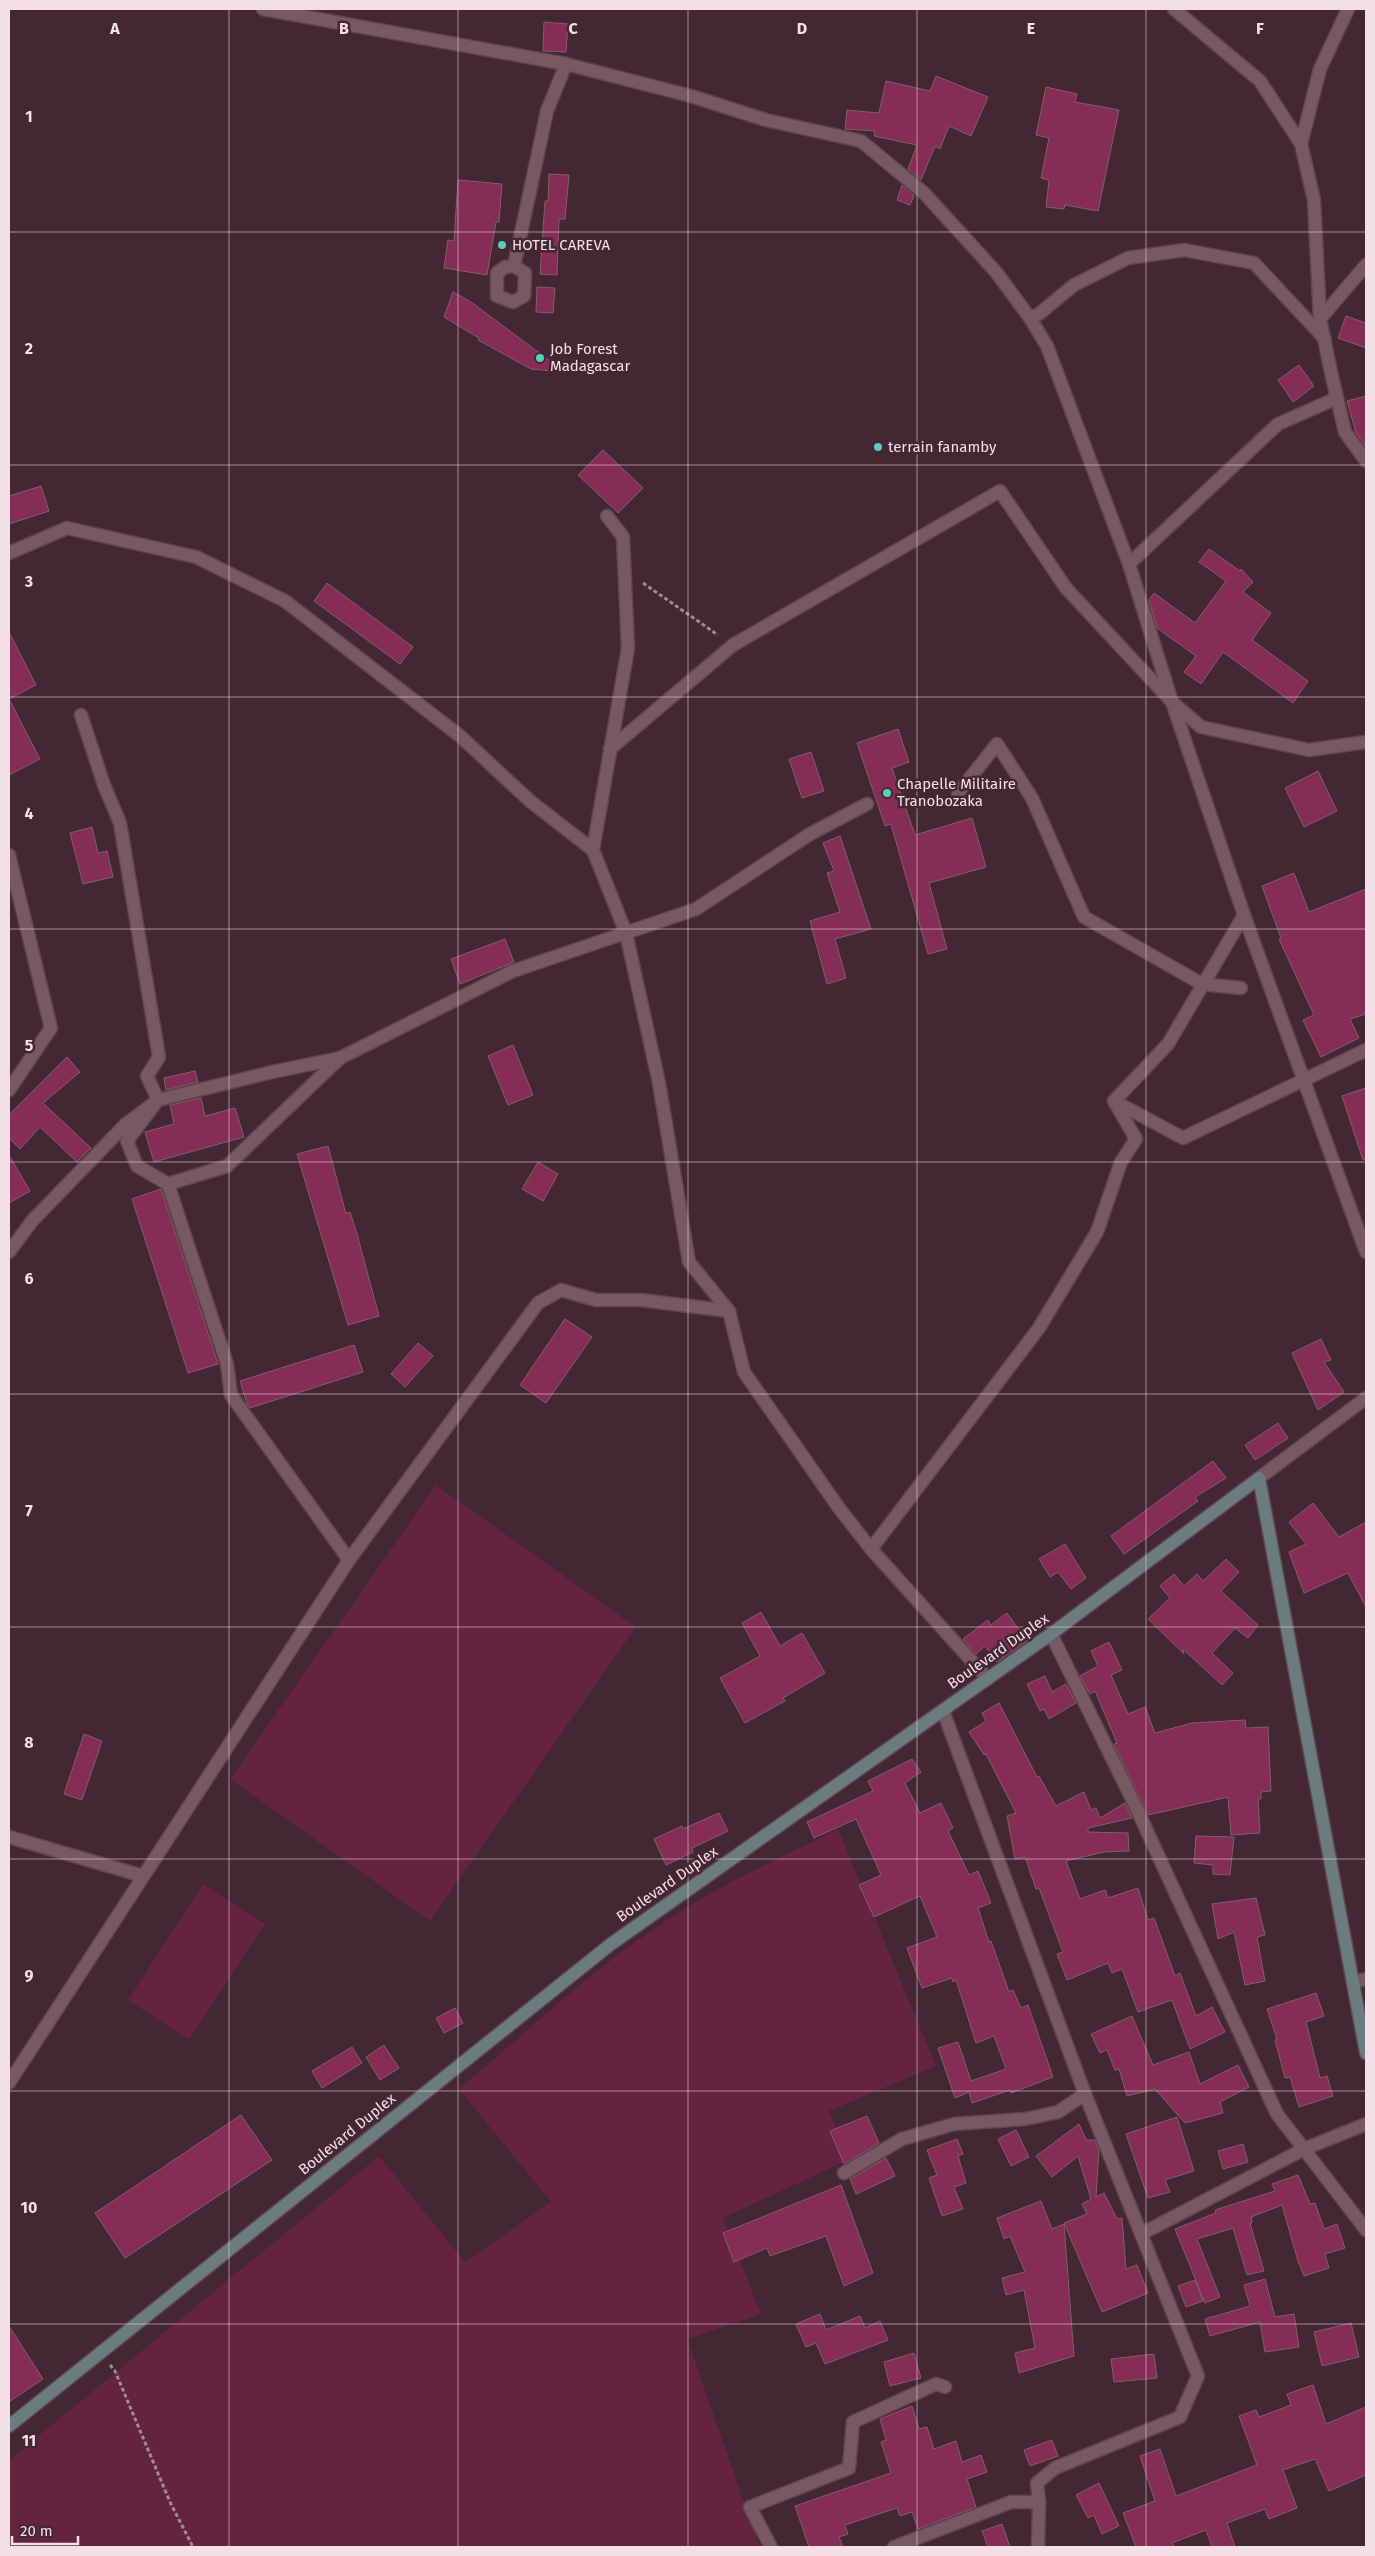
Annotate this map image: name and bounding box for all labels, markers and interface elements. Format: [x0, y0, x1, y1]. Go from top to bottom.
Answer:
text: A [109, 19, 120, 38]
text: B [339, 19, 349, 38]
text: C [568, 19, 578, 38]
text: D [797, 19, 807, 38]
text: E [1027, 19, 1035, 38]
text: F [1256, 19, 1264, 38]
text: 1 [25, 107, 33, 126]
place label: HOTEL CAREVA [512, 236, 611, 254]
marker: HOTEL CAREVA [496, 239, 508, 251]
text: 2 [25, 339, 33, 358]
place label: Job Forest Madagascar [550, 340, 631, 375]
marker: Job Forest Madagascar [534, 352, 546, 364]
place label: terrain fanamby [888, 438, 997, 456]
marker: terrain fanamby [872, 441, 884, 453]
text: 3 [24, 572, 33, 591]
place label: Chapelle Militaire Tranobozaka [897, 775, 1016, 810]
marker: Chapelle Militaire Tranobozaka [881, 787, 893, 799]
text: 4 [24, 804, 34, 823]
text: 5 [25, 1036, 34, 1055]
text: 6 [24, 1269, 34, 1288]
text: 7 [25, 1501, 33, 1520]
street label: Boulevard Duplex [944, 1609, 1053, 1693]
text: 8 [24, 1733, 34, 1752]
street label: Boulevard Duplex [613, 1842, 722, 1926]
text: 9 [25, 1966, 34, 1985]
street label: Boulevard Duplex [295, 2089, 400, 2179]
text: 10 [21, 2198, 37, 2217]
text: 11 [22, 2431, 36, 2450]
scale bar [12, 2514, 79, 2546]
text: 20 m [20, 2522, 53, 2540]

